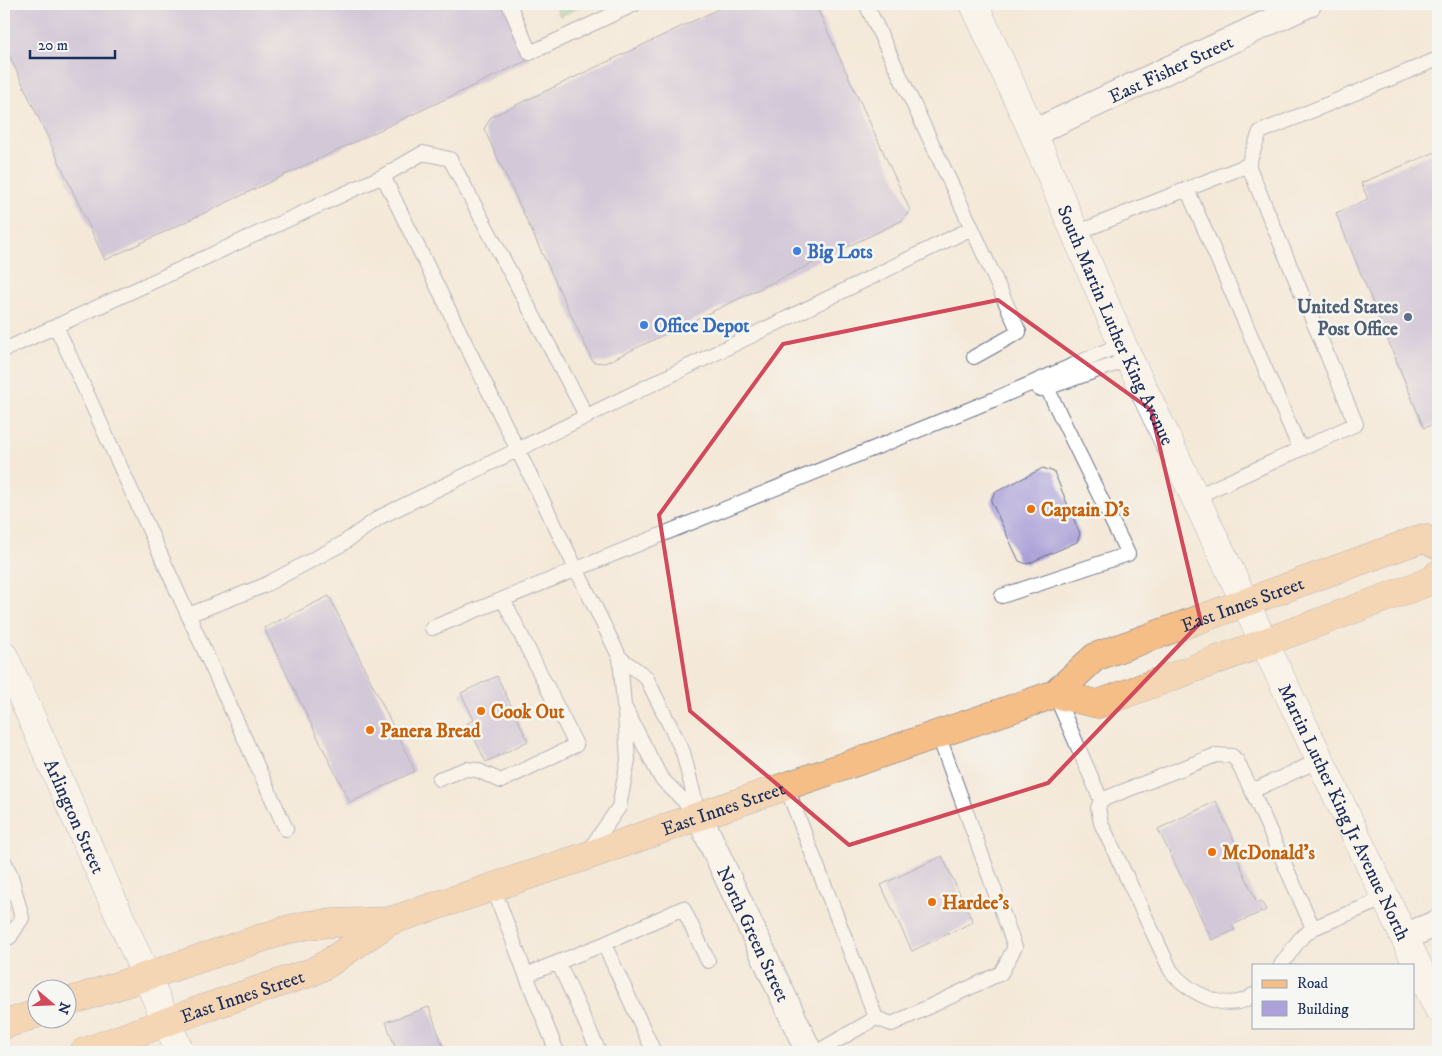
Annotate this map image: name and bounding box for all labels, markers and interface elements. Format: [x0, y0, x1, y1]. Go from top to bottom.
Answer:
scale bar [30, 28, 115, 60]
street label: East Fisher Street [1105, 31, 1237, 109]
text: 20 m [38, 36, 68, 55]
street label: South Martin Luther King Avenue [1052, 202, 1178, 449]
place label: Big Lots [807, 241, 873, 264]
marker: Big Lots [791, 245, 803, 257]
place label: United States Post Office [1297, 296, 1399, 341]
marker: United States Post Office [1402, 311, 1414, 323]
place label: Office Depot [654, 315, 750, 338]
marker: Office Depot [638, 319, 650, 331]
place label: Captain D's [1041, 499, 1130, 522]
marker: Captain D's [1025, 503, 1037, 515]
street label: East Innes Street [1178, 572, 1307, 638]
street label: Martin Luther King Jr Avenue North [1272, 680, 1414, 945]
place label: Cook Out [491, 701, 565, 724]
marker: Cook Out [475, 705, 487, 717]
place label: Panera Bread [380, 720, 481, 743]
marker: Panera Bread [364, 724, 376, 736]
street label: Arlington Street [38, 756, 109, 878]
street label: East Innes Street [659, 777, 788, 841]
place label: McDonald's [1222, 842, 1315, 865]
marker: McDonald's [1206, 846, 1218, 858]
street label: North Green Street [711, 863, 794, 1006]
place label: Hardee's [942, 892, 1010, 915]
marker: Hardee's [926, 896, 938, 908]
legend [1252, 964, 1414, 1028]
street label: East Innes Street [178, 965, 307, 1029]
text: Road [1297, 974, 1329, 993]
north arrow [28, 978, 78, 1028]
text: N [53, 1000, 74, 1017]
text: Building [1297, 1000, 1349, 1019]

